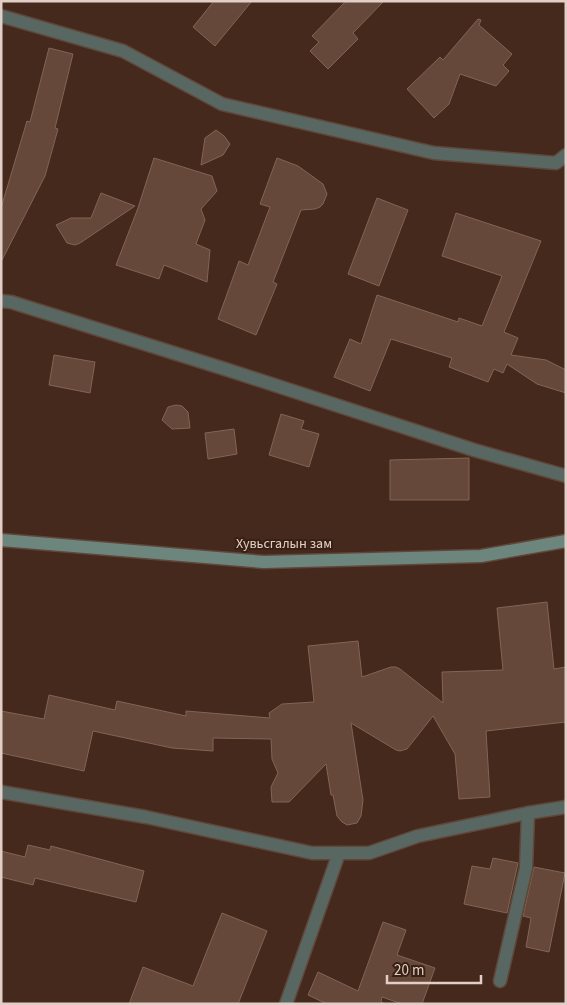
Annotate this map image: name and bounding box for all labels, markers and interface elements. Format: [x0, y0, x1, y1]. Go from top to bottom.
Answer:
street label: Хувьсгалын зам [236, 534, 332, 554]
scale bar [387, 952, 481, 984]
text: 20 m [394, 960, 424, 981]

